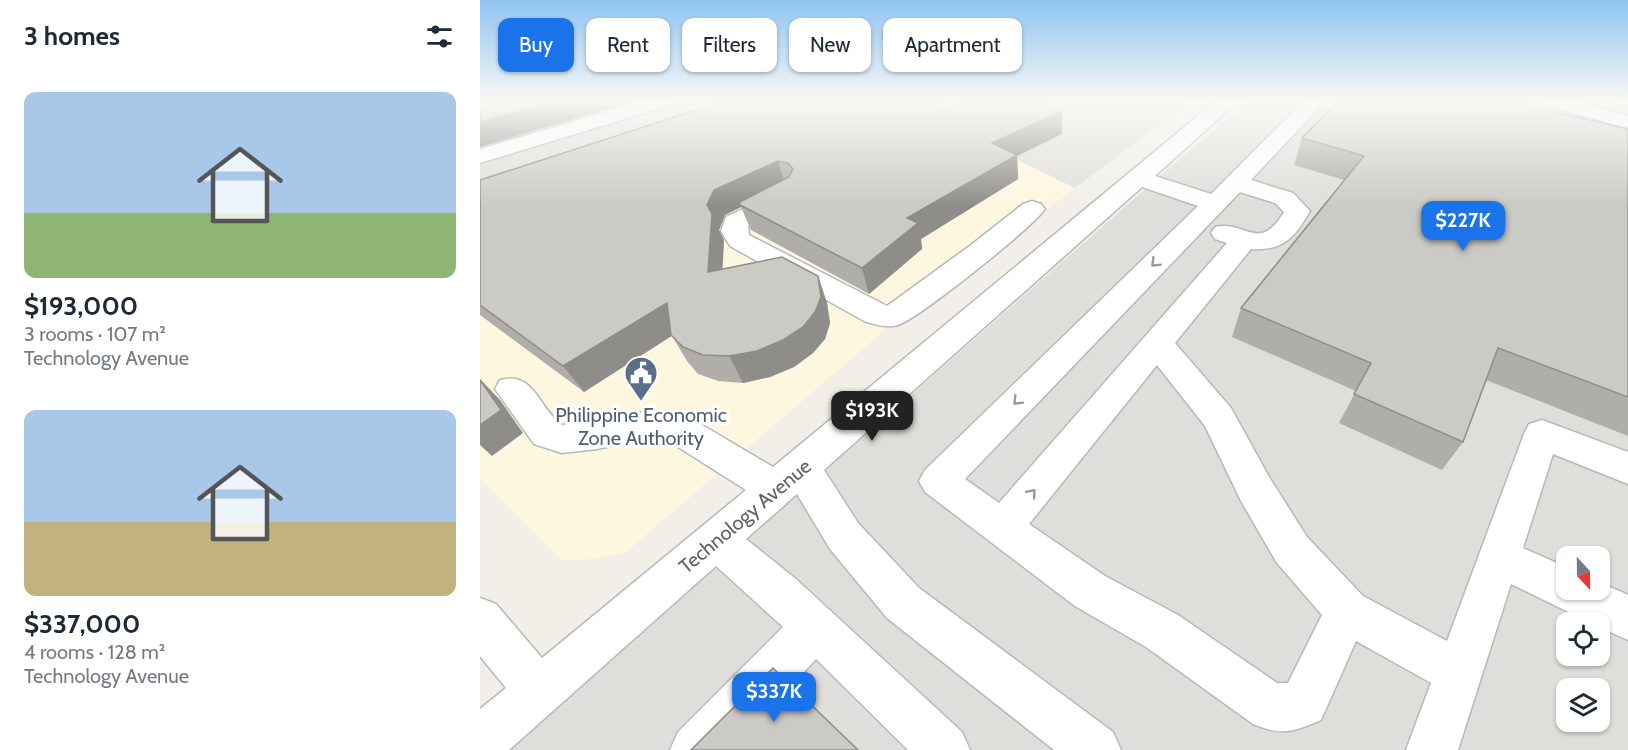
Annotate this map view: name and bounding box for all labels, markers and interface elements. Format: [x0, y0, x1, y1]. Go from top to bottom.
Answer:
chip: Buy [498, 18, 574, 72]
chip: Rent [586, 18, 670, 72]
chip: Filters [682, 18, 777, 72]
chip: New [789, 18, 871, 72]
chip: Apartment [883, 18, 1022, 72]
text: 3 homes [24, 20, 120, 52]
icon: filters [423, 20, 456, 53]
icon: home [186, 131, 294, 239]
pin: $227K [1421, 201, 1505, 252]
text: $227K [1435, 208, 1491, 232]
one-way arrow [1151, 256, 1162, 267]
text: $193,000 [24, 290, 138, 322]
text: 3 rooms · 107 m² [24, 322, 166, 346]
text: Technology Avenue [24, 346, 189, 370]
public building icon: Philippine Economic Zone Authority [623, 355, 659, 402]
pin: $193K [830, 391, 914, 442]
one-way arrow [1014, 394, 1025, 405]
text: $193K [845, 398, 899, 422]
place label: Philippine Economic Zone Authority [555, 403, 727, 450]
icon: home [186, 449, 294, 557]
street label: Technology Avenue [674, 454, 816, 578]
one-way arrow [1024, 489, 1035, 500]
north arrow [1556, 546, 1610, 600]
map controls [1556, 546, 1610, 732]
text: $337,000 [24, 608, 140, 640]
button: locate [1556, 612, 1610, 666]
text: 4 rooms · 128 m² [24, 640, 166, 664]
text: Technology Avenue [24, 664, 189, 688]
pin: $337K [732, 672, 816, 723]
button: layers [1556, 678, 1610, 732]
text: $337K [746, 679, 802, 703]

